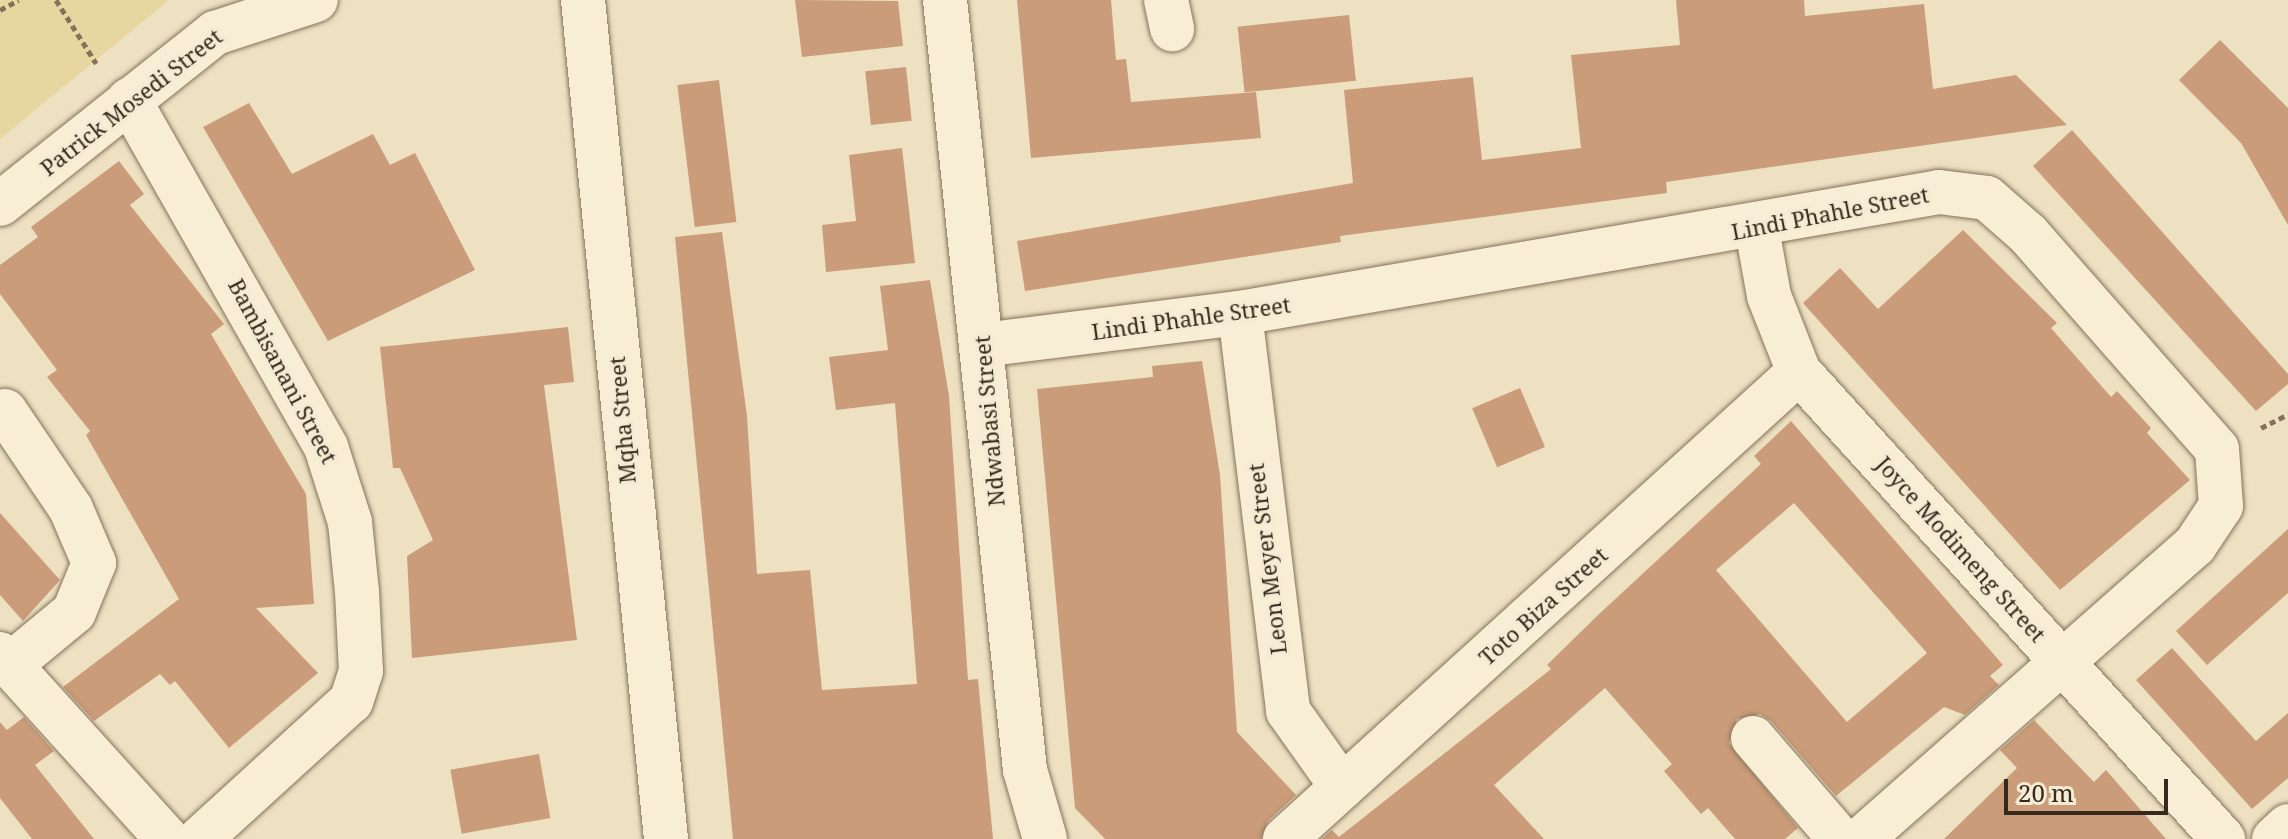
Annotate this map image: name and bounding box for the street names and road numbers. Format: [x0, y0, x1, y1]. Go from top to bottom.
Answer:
street label: Patrick Mosedi Street [35, 23, 227, 181]
street label: Lindi Phahle Street [1729, 181, 1931, 245]
street label: Bambisanani Street [223, 274, 343, 468]
street label: Lindi Phahle Street [1090, 291, 1292, 345]
street label: Ndwabasi Street [968, 334, 1010, 508]
street label: Mqha Street [603, 355, 641, 485]
street label: Joyce Modimeng Street [1871, 451, 2051, 647]
street label: Leon Meyer Street [1242, 462, 1292, 656]
street label: Toto Biza Street [1473, 542, 1613, 670]

